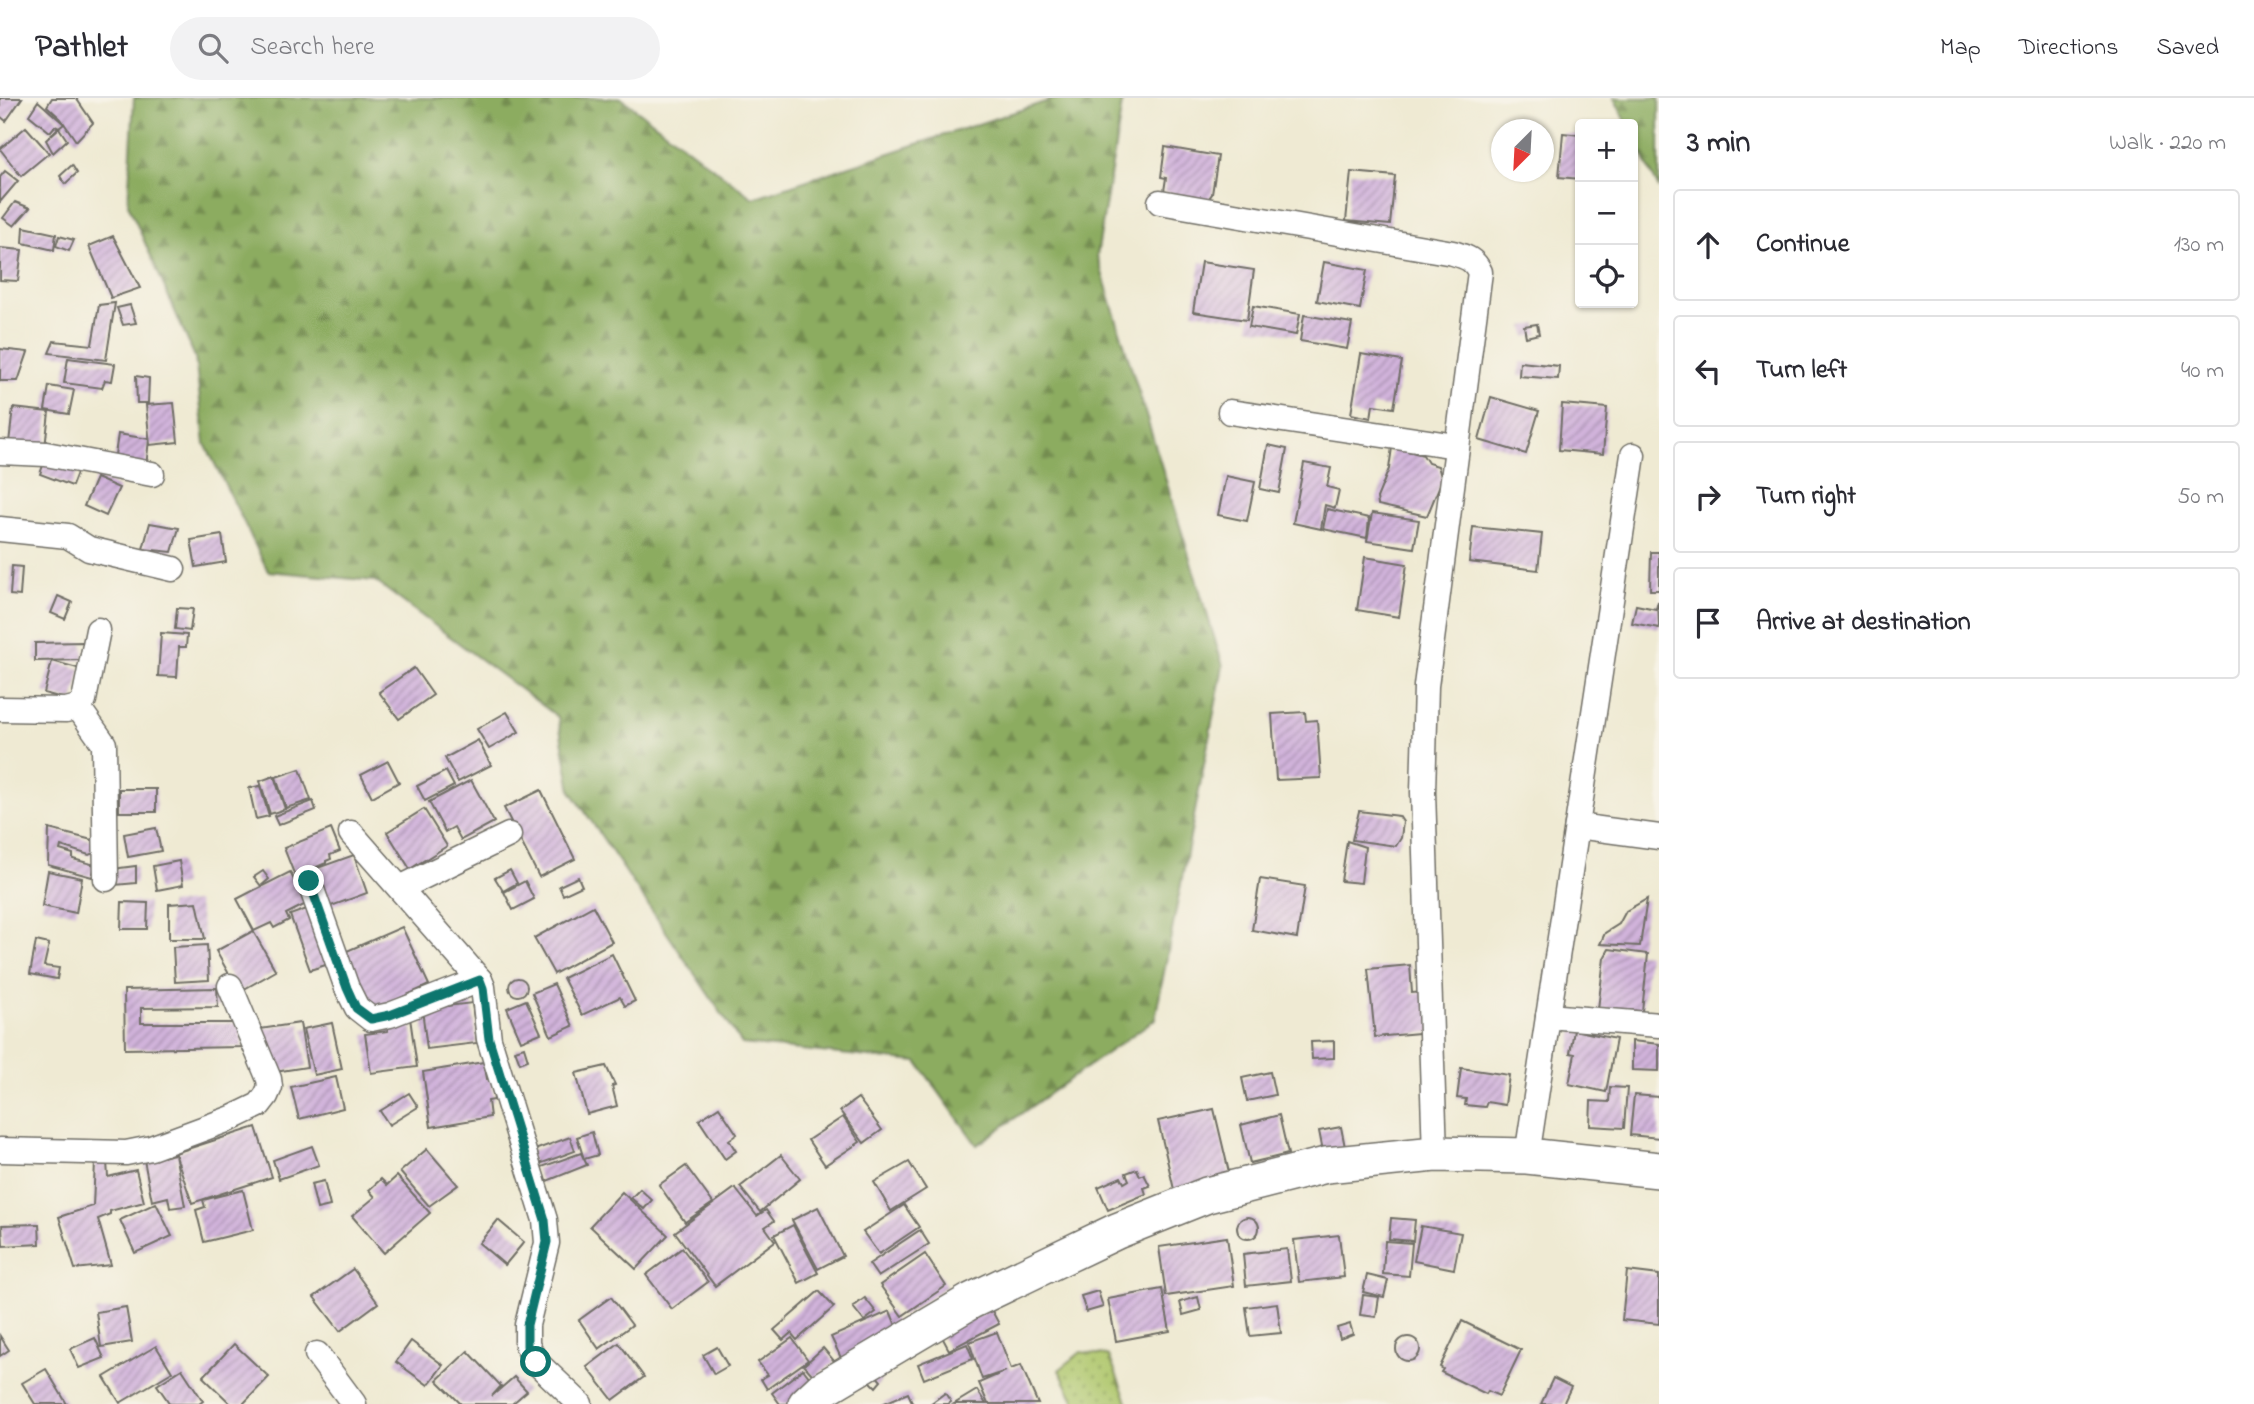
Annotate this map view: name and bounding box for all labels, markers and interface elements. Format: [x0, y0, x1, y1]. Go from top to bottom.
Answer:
search box [170, 17, 660, 80]
text: Pathlet [35, 24, 128, 72]
icon: search [194, 29, 232, 67]
text: Search here [250, 29, 375, 67]
text: Map [1940, 31, 1981, 66]
text: Directions [2019, 31, 2118, 66]
text: Saved [2156, 31, 2219, 66]
north arrow [1491, 119, 1554, 182]
map controls [1575, 119, 1638, 308]
button: + [1575, 119, 1638, 182]
text: 3 min [1687, 122, 1750, 166]
text: Walk · 220 m [2109, 127, 2226, 160]
button: − [1575, 182, 1638, 245]
icon: ahead [1689, 226, 1727, 264]
text: Continue [1756, 226, 1849, 264]
text: 130 m [2174, 229, 2224, 262]
button: locate [1575, 245, 1638, 308]
icon: left [1689, 352, 1727, 390]
text: Turn left [1756, 352, 1847, 390]
text: 40 m [2181, 355, 2224, 388]
icon: right [1689, 478, 1727, 516]
text: Turn right [1756, 478, 1856, 516]
text: 50 m [2177, 481, 2224, 514]
icon: arrive [1689, 604, 1727, 642]
text: Arrive at destination [1756, 604, 1971, 642]
route end [293, 865, 324, 896]
route start [520, 1346, 551, 1377]

